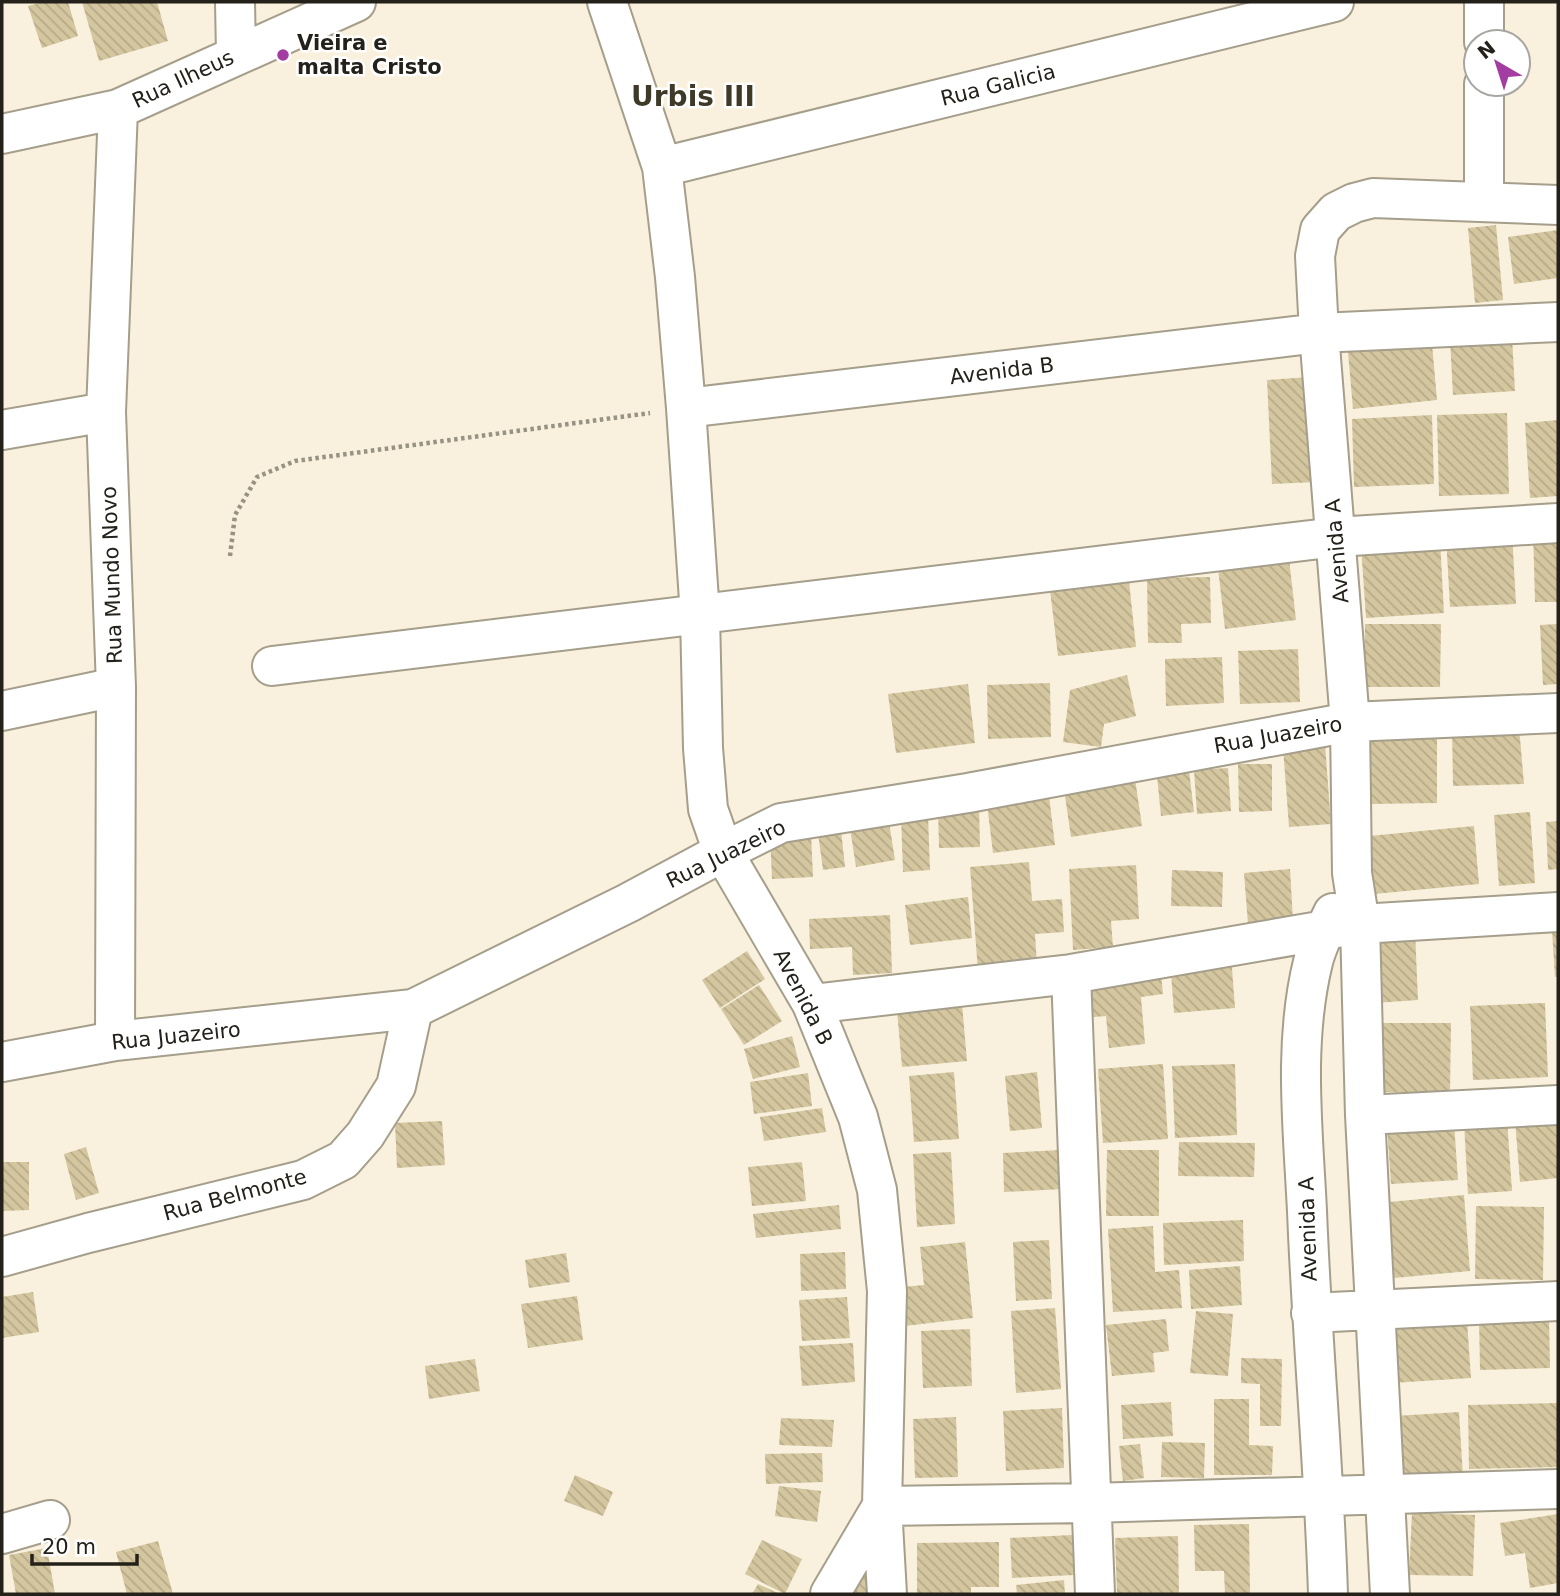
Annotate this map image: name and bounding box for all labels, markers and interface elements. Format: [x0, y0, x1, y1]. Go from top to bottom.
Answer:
north arrow [1462, 28, 1532, 98]
place label: Vieira e malta Cristo [297, 31, 442, 79]
text: N [1473, 36, 1499, 63]
street label: Rua Ilheus [129, 45, 237, 113]
marker: Vieira e malta Cristo [275, 47, 291, 63]
street label: Rua Galicia [938, 59, 1058, 111]
district label: Urbis III [631, 80, 755, 113]
street label: Avenida B [948, 353, 1056, 389]
street label: Rua Mundo Novo [97, 486, 127, 664]
street label: Avenida A [1320, 497, 1354, 604]
street label: Rua Juazeiro [1212, 712, 1344, 758]
street label: Rua Juazeiro [662, 815, 790, 893]
street label: Avenida B [768, 945, 838, 1049]
street label: Rua Juazeiro [110, 1017, 242, 1055]
street label: Rua Belmonte [161, 1164, 309, 1226]
street label: Avenida A [1294, 1176, 1322, 1282]
scale bar [32, 1522, 136, 1566]
text: 20 m [42, 1535, 96, 1559]

